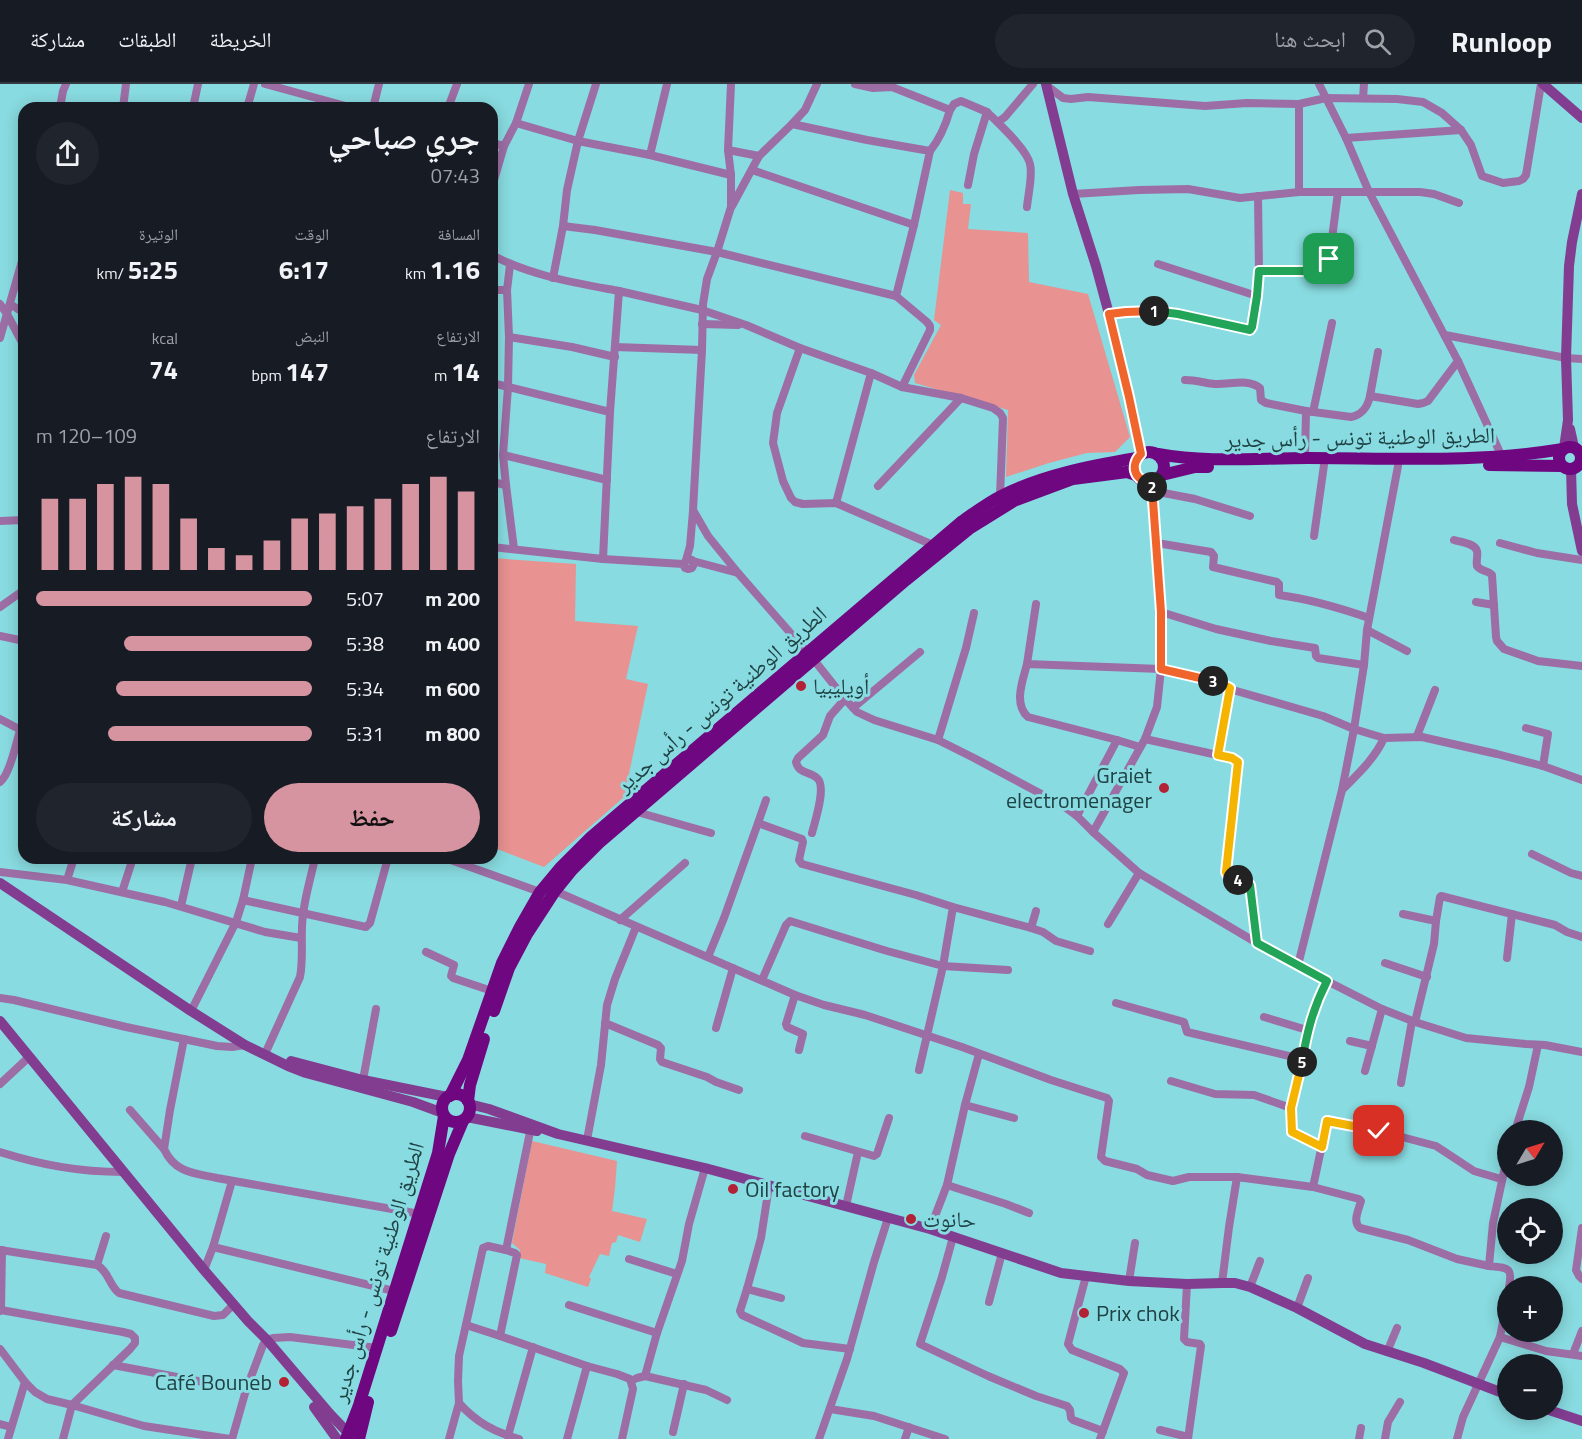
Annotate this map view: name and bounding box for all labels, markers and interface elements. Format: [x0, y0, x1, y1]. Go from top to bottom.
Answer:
search box [995, 14, 1415, 68]
text: Runloop [1451, 20, 1552, 63]
text: ابحث هنا [1274, 22, 1346, 56]
text: مشاركة [30, 23, 85, 55]
text: الطبقات [118, 23, 177, 55]
text: الخريطة [210, 23, 271, 55]
icon: search [1361, 25, 1394, 58]
text: جري صباحي [328, 112, 480, 162]
button: share [36, 122, 99, 185]
text: 07:43 [431, 160, 480, 191]
text: الوتيرة [139, 222, 178, 246]
text: الوقت [295, 222, 329, 246]
text: المسافة [438, 222, 480, 246]
pin [1303, 233, 1354, 284]
icon: arrive [1312, 242, 1345, 275]
text: 5:25 [128, 250, 178, 289]
text: 6:17 [279, 250, 329, 289]
text: 1.16 [430, 250, 480, 289]
text: /km [96, 261, 128, 285]
text: km [405, 261, 430, 285]
pin: 1 [1139, 296, 1169, 326]
text: 1 [1150, 299, 1158, 323]
text: النبض [295, 324, 329, 348]
text: الارتفاع [436, 324, 480, 348]
text: kcal [152, 326, 178, 350]
text: 74 [149, 350, 178, 389]
text: 147 [285, 352, 329, 391]
text: 14 [451, 352, 480, 391]
text: bpm [252, 363, 285, 387]
text: m [434, 363, 451, 387]
street label: الطريق الوطنية تونس - رأس جدير [1224, 418, 1495, 456]
text: 109–120 m [36, 420, 137, 451]
text: الارتفاع [425, 420, 480, 451]
pin: 2 [1137, 472, 1167, 502]
text: 2 [1148, 475, 1156, 499]
text: 5:07 [346, 583, 384, 614]
text: 200 m [425, 583, 480, 614]
street label: الطريق الوطنية تونس - رأس جدير [607, 598, 834, 801]
text: 5:38 [346, 628, 384, 659]
text: 400 m [425, 628, 480, 659]
pin: 3 [1198, 666, 1228, 696]
place label: أويليبيا [813, 669, 869, 703]
text: 3 [1209, 669, 1217, 693]
text: 5:34 [346, 673, 384, 704]
text: 600 m [425, 673, 480, 704]
marker: أويليبيا [794, 679, 808, 693]
text: 5:31 [346, 718, 384, 749]
text: 800 m [425, 718, 480, 749]
place label: Graiet electromenager [1006, 758, 1152, 817]
marker: Graiet electromenager [1157, 781, 1171, 795]
button: مشاركة [36, 783, 252, 852]
button: حفظ [264, 783, 480, 852]
pin: 4 [1223, 865, 1253, 895]
text: 4 [1234, 868, 1242, 892]
pin: 5 [1287, 1047, 1317, 1077]
text: 5 [1298, 1050, 1306, 1074]
pin [1353, 1105, 1404, 1156]
icon: check [1362, 1114, 1395, 1147]
north arrow [1497, 1120, 1563, 1186]
map controls [1497, 1120, 1563, 1420]
street label: الطريق الوطنية تونس - رأس جدير [321, 1138, 433, 1407]
place label: Oil factory [745, 1172, 840, 1206]
marker: Oil factory [726, 1182, 740, 1196]
button: locate [1497, 1198, 1563, 1264]
place label: حانوت [923, 1202, 976, 1236]
marker: حانوت [904, 1212, 918, 1226]
button: + [1497, 1276, 1563, 1342]
place label: Prix chok [1096, 1296, 1180, 1330]
marker: Prix chok [1077, 1306, 1091, 1320]
button: − [1497, 1354, 1563, 1420]
place label: Café Bouneb [155, 1365, 272, 1399]
marker: Café Bouneb [277, 1375, 291, 1389]

